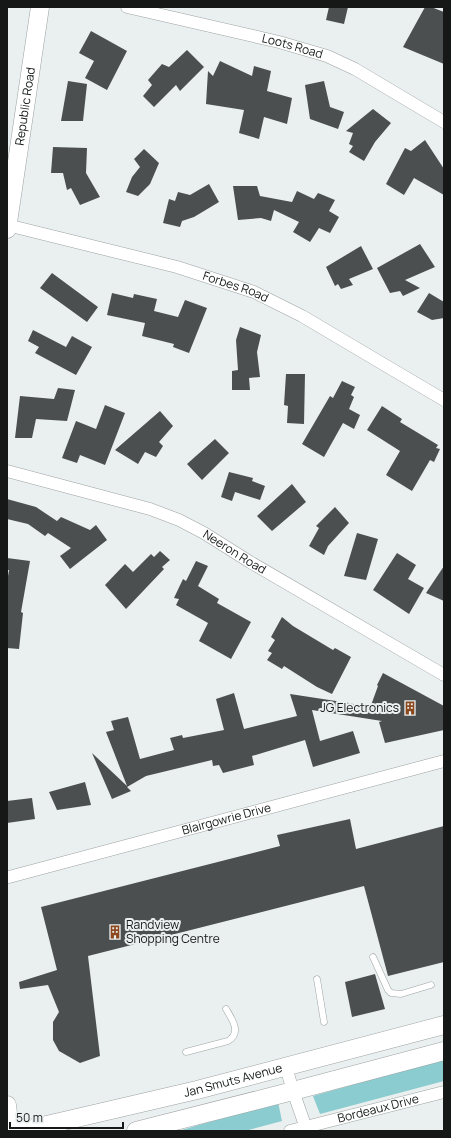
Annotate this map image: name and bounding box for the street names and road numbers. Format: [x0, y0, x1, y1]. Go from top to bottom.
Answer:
street label: Loots Road [260, 29, 325, 62]
street label: Republic Road [11, 66, 39, 147]
street label: Forbes Road [201, 267, 272, 306]
street label: Neeron Road [200, 525, 269, 578]
street label: Blairgowrie Drive [180, 799, 273, 839]
street label: Jan Smuts Avenue [182, 1059, 284, 1101]
street label: Bordeaux Drive [336, 1090, 421, 1127]

